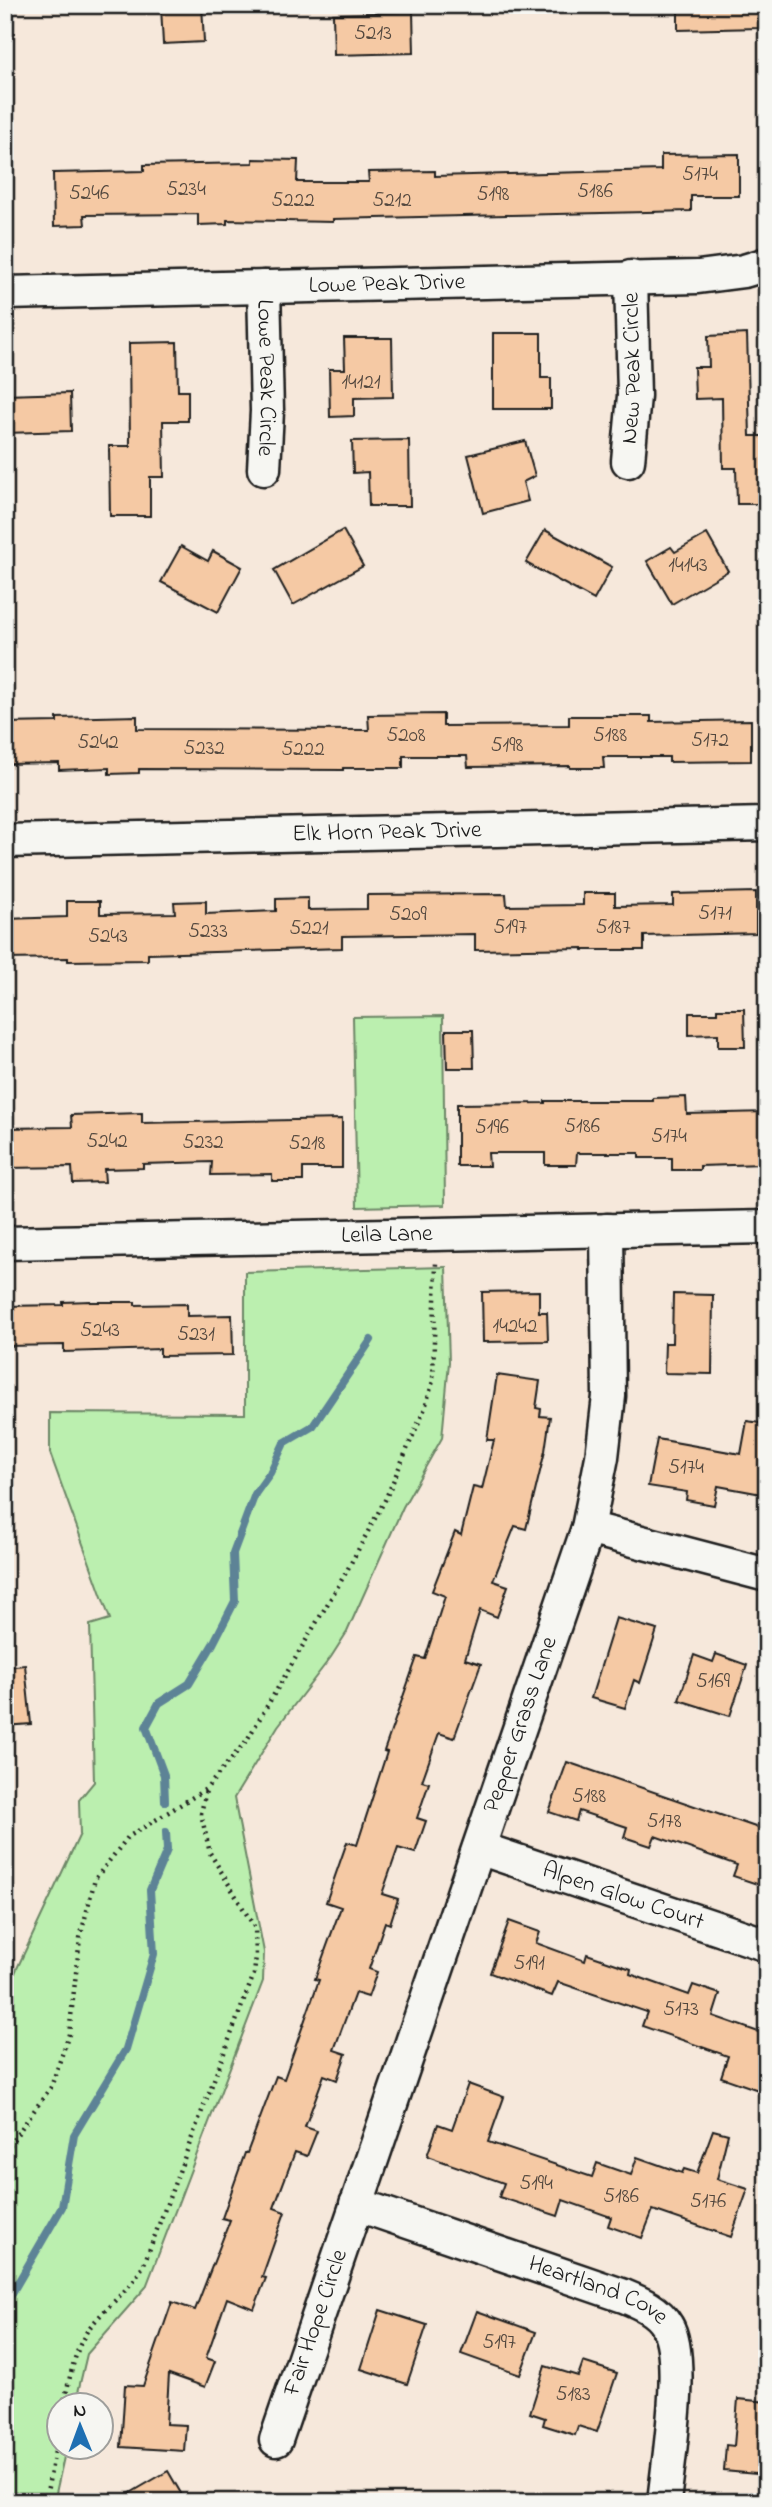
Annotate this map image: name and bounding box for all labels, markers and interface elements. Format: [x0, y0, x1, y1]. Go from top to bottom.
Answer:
house number: 5213 [354, 19, 392, 49]
house number: 5174 [682, 160, 718, 190]
house number: 5234 [166, 175, 206, 205]
house number: 5186 [577, 177, 613, 207]
house number: 5246 [69, 179, 109, 209]
house number: 5198 [477, 180, 510, 210]
house number: 5222 [271, 186, 315, 216]
house number: 5212 [372, 186, 412, 216]
street label: Lowe Peak Drive [308, 265, 466, 303]
street label: New Peak Circle [612, 292, 651, 446]
street label: Lowe Peak Circle [247, 299, 285, 458]
house number: 14121 [341, 368, 381, 398]
house number: 14143 [668, 551, 708, 581]
house number: 5208 [386, 721, 426, 751]
house number: 5188 [593, 721, 627, 751]
house number: 5172 [691, 726, 729, 756]
house number: 5242 [77, 728, 119, 758]
house number: 5198 [491, 731, 524, 761]
house number: 5232 [183, 734, 225, 764]
house number: 5222 [281, 735, 325, 765]
street label: Elk Horn Peak Drive [292, 813, 482, 852]
house number: 5171 [698, 899, 732, 929]
house number: 5209 [389, 900, 428, 930]
house number: 5197 [493, 913, 527, 943]
house number: 5187 [595, 913, 631, 943]
house number: 5221 [289, 914, 329, 944]
house number: 5233 [188, 917, 228, 947]
house number: 5243 [88, 922, 128, 952]
house number: 5186 [564, 1112, 600, 1142]
house number: 5196 [475, 1113, 509, 1143]
house number: 5174 [651, 1122, 687, 1152]
house number: 5242 [86, 1127, 128, 1157]
house number: 5232 [182, 1128, 224, 1158]
house number: 5218 [288, 1129, 326, 1159]
street label: Leila Lane [341, 1217, 433, 1253]
house number: 14242 [493, 1312, 537, 1342]
house number: 5243 [80, 1316, 120, 1346]
house number: 5231 [177, 1320, 215, 1350]
house number: 5174 [668, 1453, 704, 1483]
street label: Pepper Grass Lane [474, 1632, 567, 1817]
house number: 5169 [696, 1667, 731, 1697]
house number: 5188 [572, 1782, 606, 1812]
house number: 5178 [646, 1807, 682, 1837]
street label: Alpen Glow Court [538, 1853, 709, 1940]
house number: 5191 [513, 1949, 545, 1979]
house number: 5173 [663, 1995, 699, 2025]
house number: 5194 [519, 2169, 553, 2199]
house number: 5186 [603, 2182, 639, 2212]
house number: 5176 [690, 2187, 726, 2217]
street label: Fair Hope Circle [274, 2244, 358, 2402]
street label: Heartland Cove [523, 2247, 677, 2333]
house number: 5197 [482, 2328, 516, 2358]
house number: 5183 [555, 2380, 591, 2410]
north arrow [46, 2392, 116, 2462]
text: N [73, 2398, 87, 2425]

